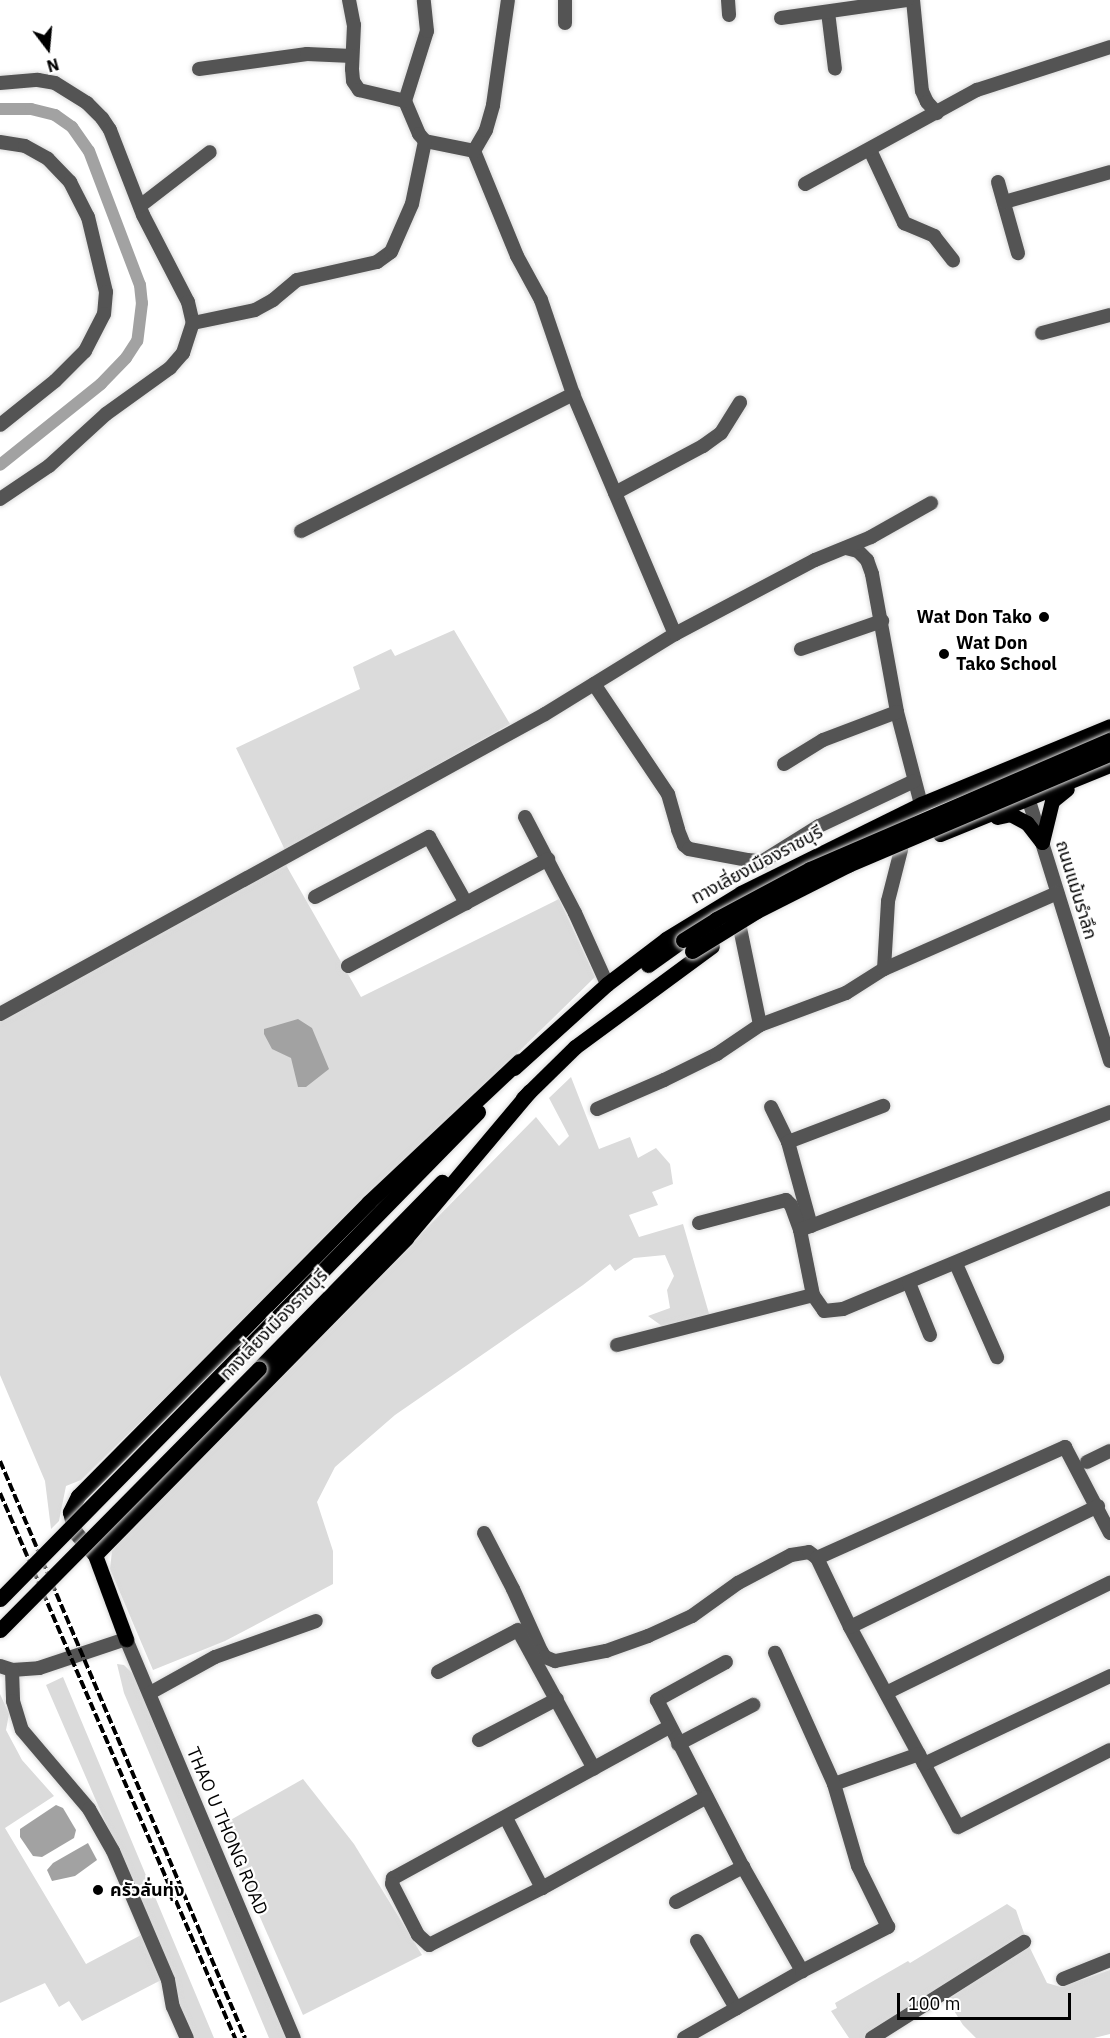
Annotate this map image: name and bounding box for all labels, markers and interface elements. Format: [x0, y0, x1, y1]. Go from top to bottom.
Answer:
north arrow [18, 18, 78, 78]
text: N [45, 54, 61, 77]
place label: Wat Don Tako [917, 606, 1032, 628]
marker: Wat Don Tako [1037, 610, 1051, 624]
place label: Wat Don Tako School [956, 633, 1057, 676]
marker: Wat Don Tako School [937, 647, 951, 661]
street label: ทางเลี่ยงเมืองราชบุรี [688, 821, 826, 909]
street label: ถนนแม้นรำลึก [1051, 838, 1101, 942]
street label: ทางเลี่ยงเมืองราชบุรี [216, 1265, 332, 1385]
street label: THAO U THONG ROAD [182, 1744, 272, 1918]
place label: ครัวลั่นทุ่ง [110, 1879, 184, 1901]
marker: ครัวลั่นทุ่ง [91, 1883, 105, 1897]
scale bar [900, 1981, 1074, 2019]
text: 100 m [908, 1992, 960, 2015]

